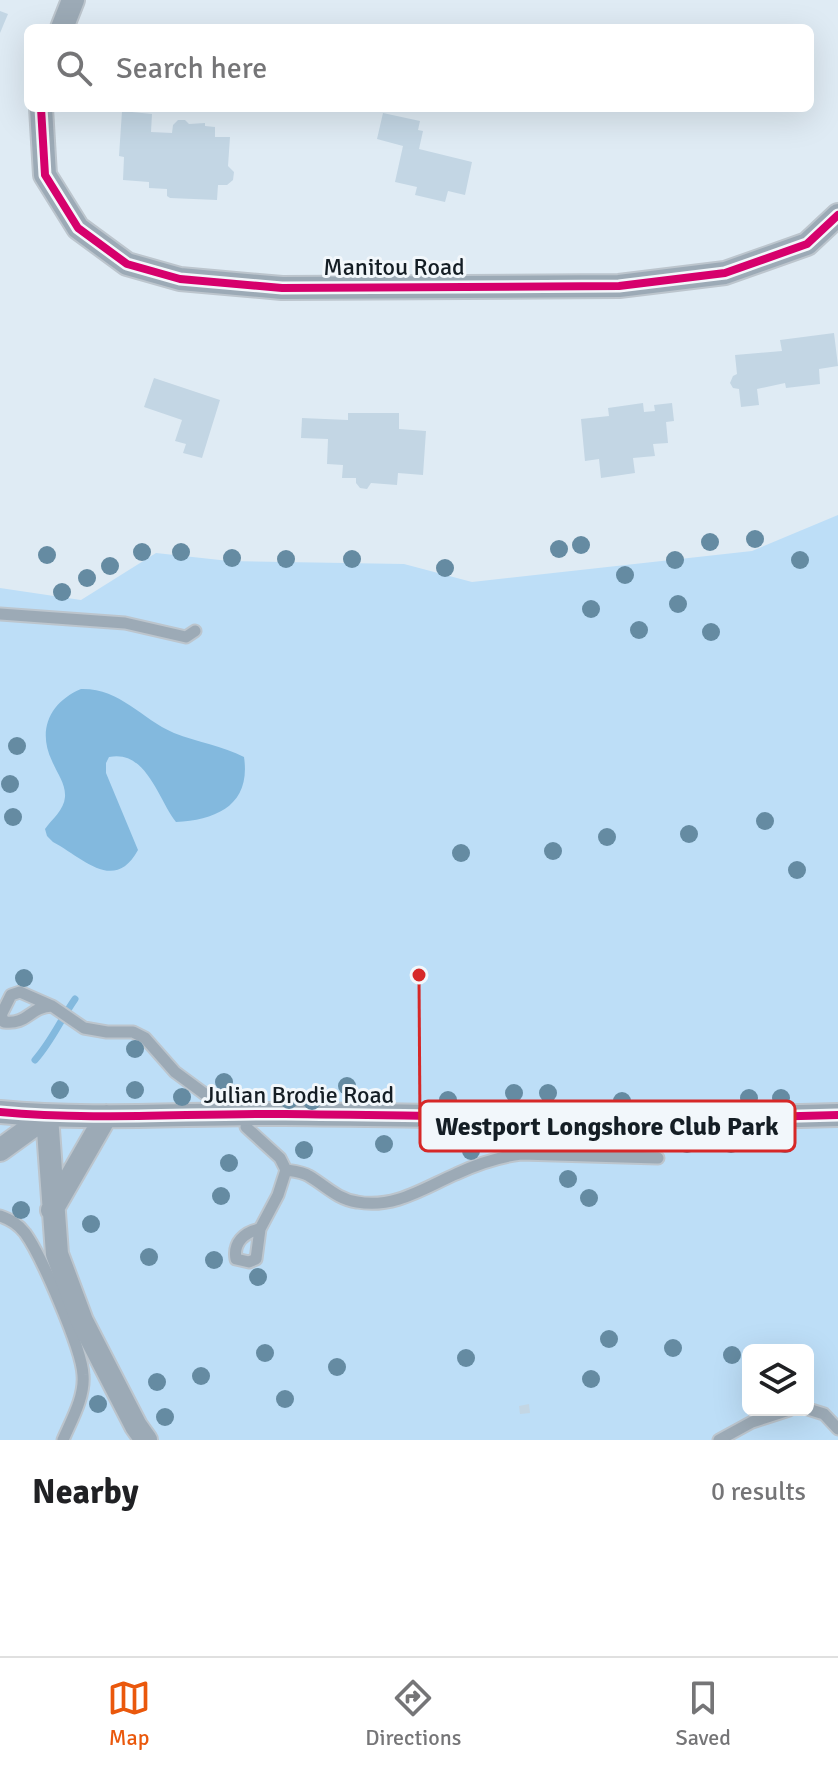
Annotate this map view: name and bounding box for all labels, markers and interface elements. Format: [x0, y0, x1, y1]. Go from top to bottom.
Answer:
search box [24, 24, 814, 112]
icon: search [52, 46, 96, 90]
text: Search here [116, 50, 267, 87]
street label: Manitou Road [323, 252, 465, 282]
street label: Julian Brodie Road [204, 1080, 394, 1110]
callout: Westport Longshore Club Park [420, 1101, 795, 1151]
text: Westport Longshore Club Park [435, 1111, 779, 1143]
map controls [742, 1344, 814, 1416]
button: layers [742, 1344, 814, 1416]
text: Nearby [32, 1471, 139, 1513]
text: 0 results [711, 1476, 806, 1508]
tab: Map [107, 1676, 151, 1751]
tab: Directions [365, 1676, 461, 1751]
tab: Saved [676, 1676, 731, 1751]

